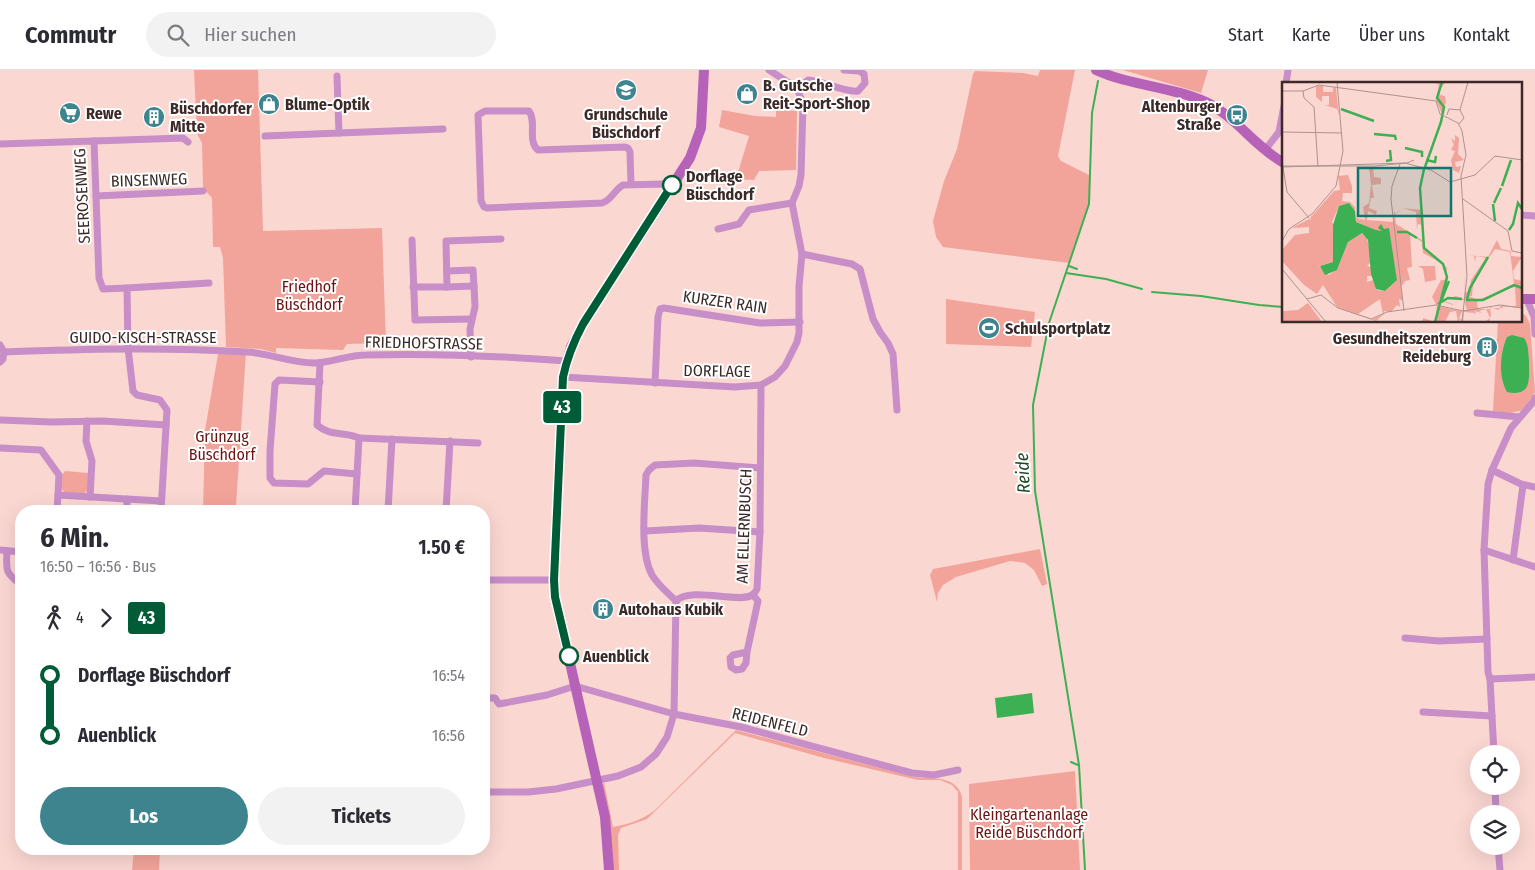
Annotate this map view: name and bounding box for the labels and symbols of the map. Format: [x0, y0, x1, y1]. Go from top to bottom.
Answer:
place label: B. Gutsche Reit-Sport-Shop [763, 76, 870, 113]
school or university icon: Grundschule Büschdorf [614, 78, 638, 102]
shop icon: B. Gutsche Reit-Sport-Shop [735, 82, 759, 106]
inset map [1282, 82, 1522, 322]
shop icon: Blume-Optik [257, 92, 281, 116]
place label: Blume-Optik [285, 95, 370, 114]
place label: Altenburger Straße [1141, 97, 1221, 134]
place label: Büschdorfer Mitte [170, 99, 252, 136]
supermarket icon: Rewe [58, 101, 82, 125]
bus stop icon: Altenburger Straße [1225, 103, 1249, 127]
place label: Rewe [86, 104, 122, 123]
building icon: Büschdorfer Mitte [142, 105, 166, 129]
place label: Grundschule Büschdorf [584, 105, 668, 142]
street label: SEEROSENWEG [70, 148, 94, 244]
place label: Dorflage Büschdorf [686, 167, 756, 204]
street label: BINSENWEG [111, 169, 187, 191]
marker: Dorflage Büschdorf [662, 175, 682, 195]
park label: Friedhof Büschdorf [276, 277, 343, 314]
street label: KURZER RAIN [682, 287, 768, 317]
sports icon: Schulsportplatz [977, 316, 1001, 340]
place label: Schulsportplatz [1005, 319, 1111, 338]
street label: GUIDO-KISCH-STRASSE [69, 328, 217, 347]
place label: Gesundheitszentrum Reideburg [1333, 329, 1471, 366]
street label: FRIEDHOFSTRASSE [365, 332, 483, 354]
building icon: Gesundheitszentrum Reideburg [1475, 335, 1499, 359]
street label: DORFLAGE [683, 361, 751, 381]
line badge: 43 [540, 391, 584, 423]
park label: Grünzug Büschdorf [189, 427, 256, 464]
water label: Reide [1011, 452, 1035, 494]
street label: AM ELLERNBUSCH [732, 468, 756, 584]
building icon: Autohaus Kubik [591, 597, 615, 621]
place label: Autohaus Kubik [618, 600, 724, 619]
marker: Auenblick [559, 646, 579, 666]
place label: Auenblick [582, 647, 650, 666]
street label: REIDENFELD [730, 703, 810, 741]
park label: Kleingartenanlage Reide Büschdorf [970, 805, 1088, 842]

